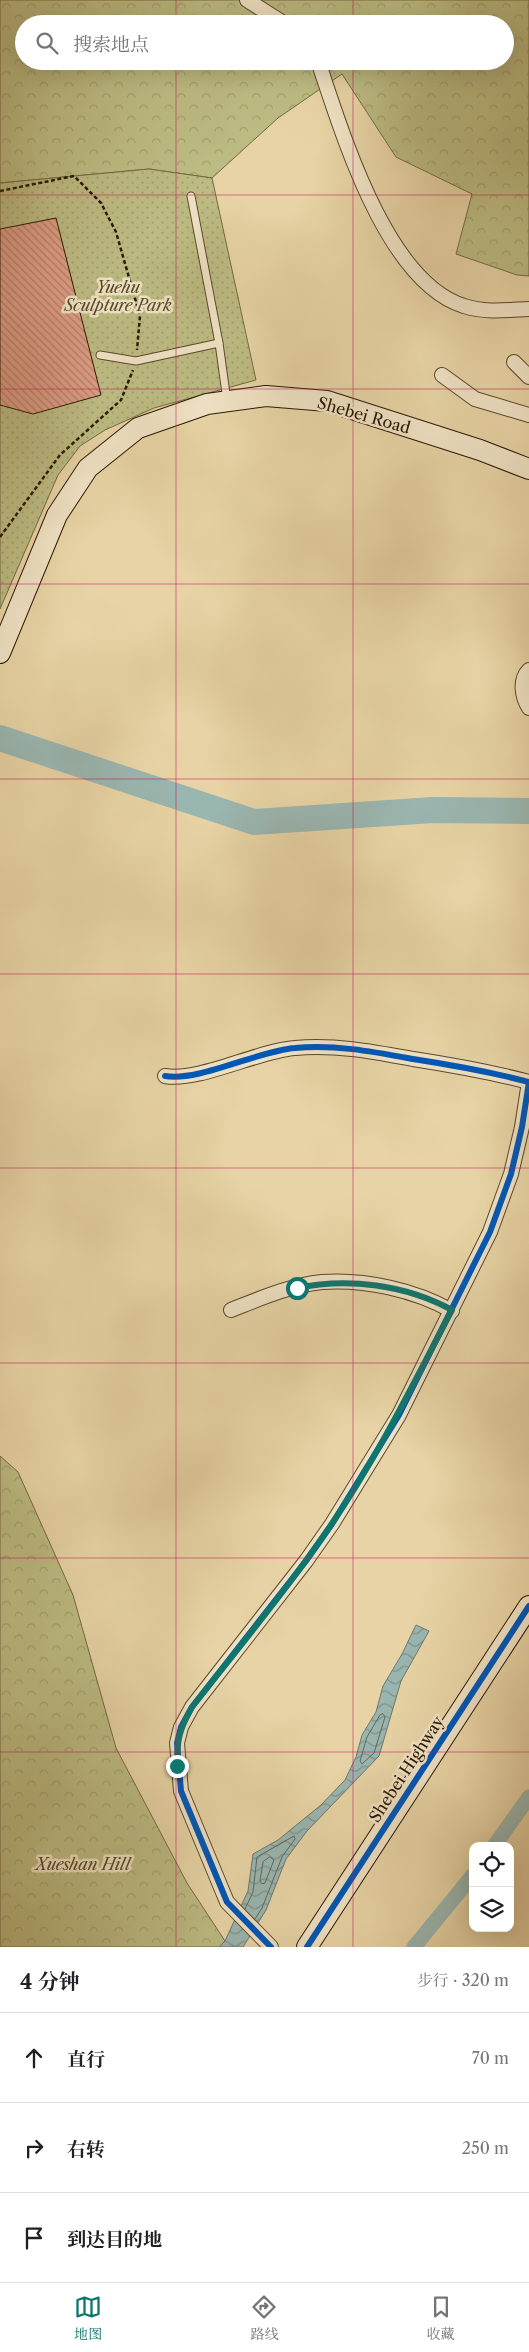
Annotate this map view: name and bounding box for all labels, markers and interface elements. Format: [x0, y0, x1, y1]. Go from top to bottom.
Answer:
search box [15, 15, 514, 70]
icon: search [33, 29, 61, 57]
text: 搜索地点 [73, 33, 149, 56]
park label: Yuehu Sculpture Park [64, 277, 172, 315]
street label: Shebei Road [315, 392, 413, 438]
route start [286, 1277, 309, 1300]
street label: Shebei Highway [364, 1711, 448, 1826]
route end [166, 1755, 189, 1778]
map controls [469, 1842, 514, 1932]
button: locate [469, 1842, 514, 1887]
park label: Xueshan Hill [34, 1854, 132, 1874]
button: layers [469, 1887, 514, 1932]
text: 4 分钟 [20, 1969, 80, 1994]
text: 步行 · 320 m [417, 1970, 509, 1990]
icon: ahead [20, 2044, 48, 2072]
text: 直行 [67, 2048, 105, 2071]
text: 70 m [472, 2048, 509, 2068]
icon: right [20, 2134, 48, 2162]
text: 右转 [67, 2138, 105, 2161]
text: 250 m [462, 2138, 509, 2158]
icon: arrive [20, 2224, 48, 2252]
text: 到达目的地 [67, 2228, 162, 2251]
tab: 地图 [74, 2293, 102, 2343]
tab: 路线 [250, 2293, 278, 2343]
tab: 收藏 [427, 2293, 455, 2343]

